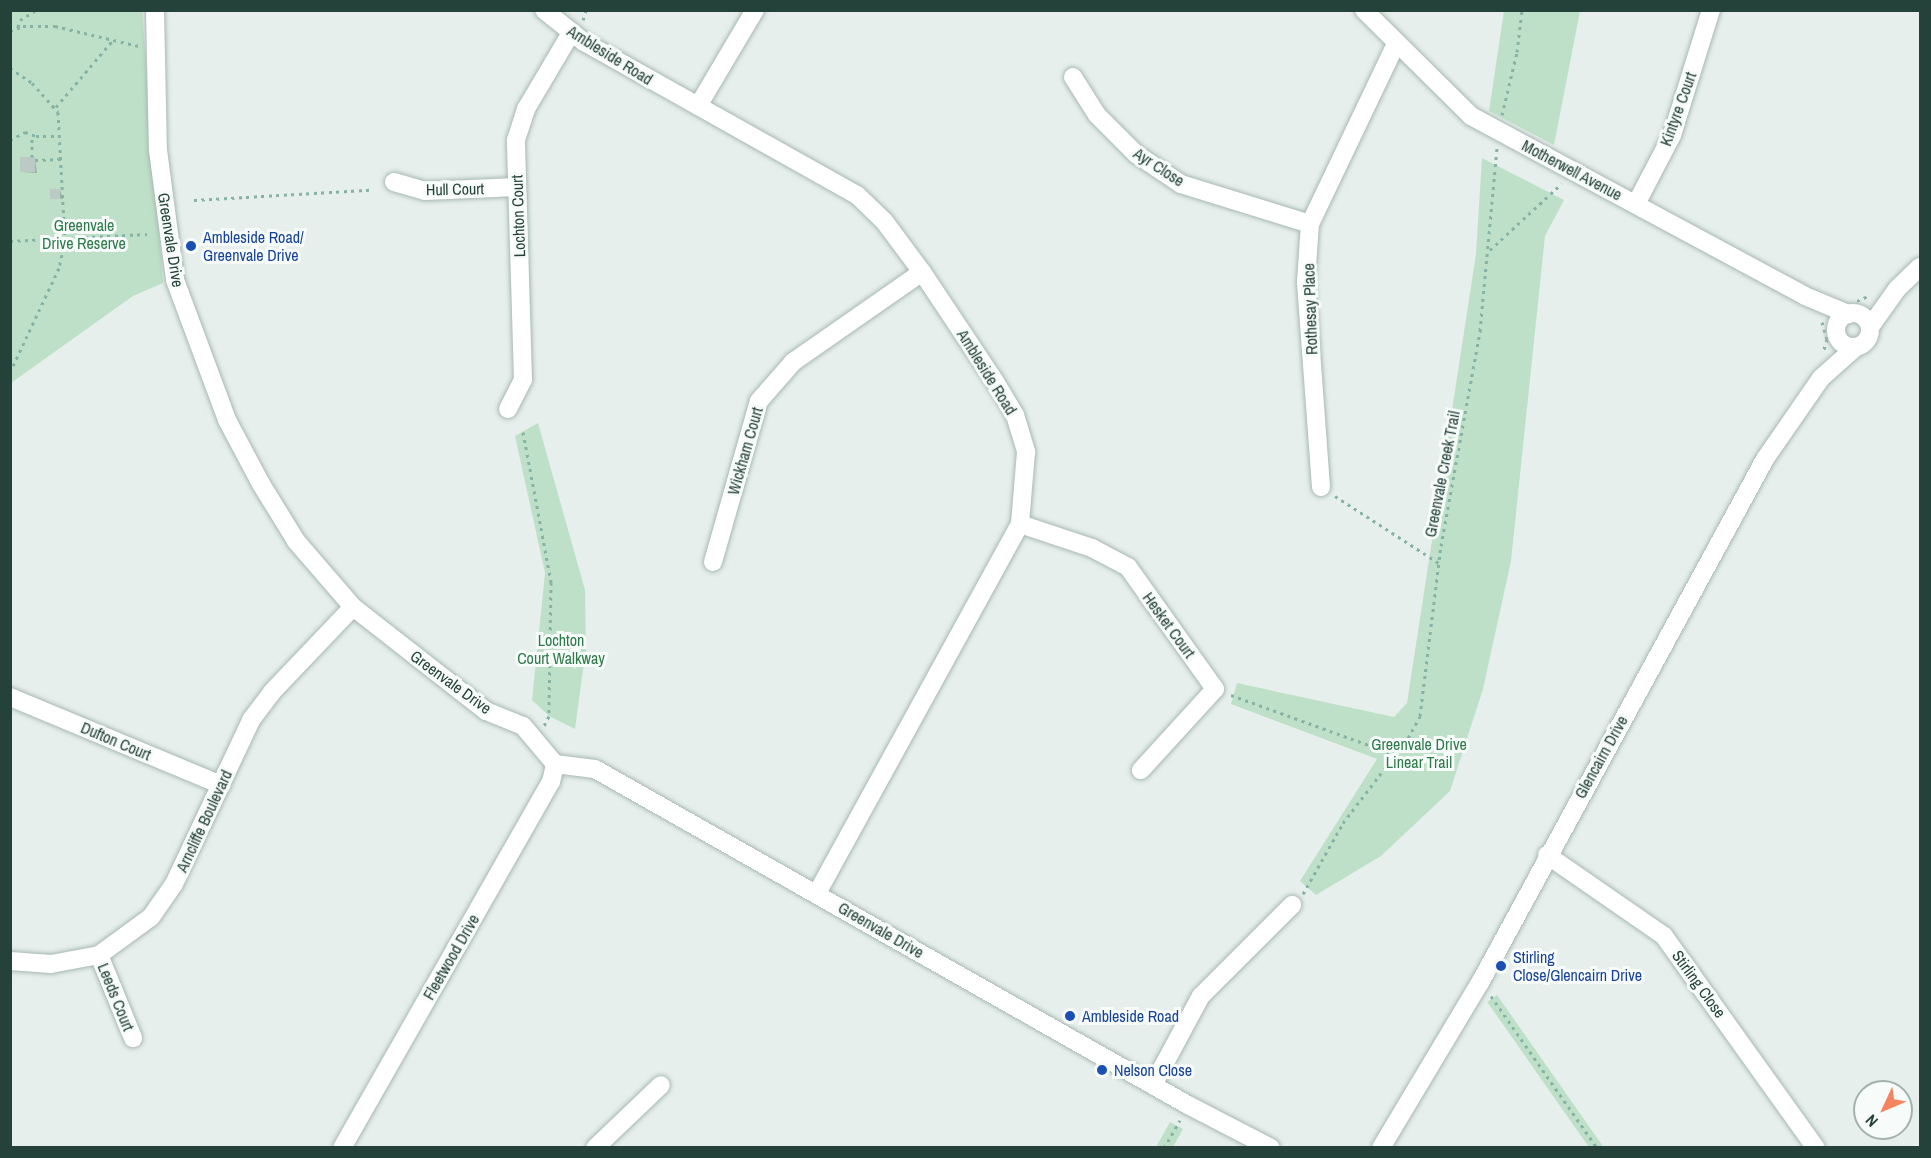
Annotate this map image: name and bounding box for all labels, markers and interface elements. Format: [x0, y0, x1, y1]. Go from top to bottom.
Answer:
street label: Ambleside Road [564, 21, 656, 89]
street label: Kintyre Court [1656, 69, 1700, 149]
street label: Motherwell Avenue [1518, 135, 1626, 205]
street label: Ayr Close [1130, 144, 1188, 190]
street label: Lochton Court [507, 174, 529, 258]
street label: Hull Court [426, 179, 484, 199]
street label: Greenvale Drive [154, 191, 188, 289]
park label: Greenvale Drive Reserve [42, 215, 126, 253]
place label: Ambleside Road/ Greenvale Drive [203, 227, 304, 265]
marker: Ambleside Road/ Greenvale Drive [184, 239, 198, 253]
street label: Rothesay Place [1299, 263, 1321, 355]
street label: Ambleside Road [953, 326, 1021, 418]
street label: Wickham Court [723, 405, 767, 497]
street label: Greenvale Creek Trail [1420, 409, 1464, 539]
street label: Hesket Court [1139, 588, 1199, 662]
park label: Lochton Court Walkway [517, 630, 605, 668]
street label: Greenvale Drive [407, 646, 495, 718]
street label: Glencairn Drive [1570, 712, 1632, 802]
street label: Dufton Court [78, 718, 154, 764]
park label: Greenvale Drive Linear Trail [1371, 734, 1467, 772]
street label: Arncliffe Boulevard [172, 767, 236, 875]
street label: Greenvale Drive [835, 898, 927, 962]
street label: Fleetwood Drive [419, 911, 483, 1003]
place label: Stirling Close/Glencairn Drive [1513, 947, 1642, 985]
street label: Stirling Close [1668, 947, 1730, 1021]
marker: Stirling Close/Glencairn Drive [1494, 959, 1508, 973]
street label: Leeds Court [94, 960, 138, 1034]
place label: Ambleside Road [1082, 1006, 1179, 1026]
marker: Ambleside Road [1063, 1009, 1077, 1023]
place label: Nelson Close [1114, 1060, 1192, 1080]
marker: Nelson Close [1095, 1063, 1109, 1077]
north arrow [1853, 1080, 1913, 1140]
text: N [1860, 1110, 1883, 1132]

